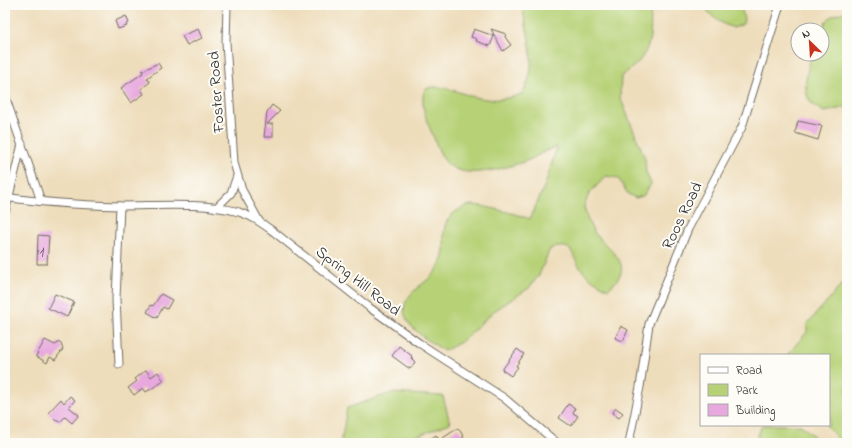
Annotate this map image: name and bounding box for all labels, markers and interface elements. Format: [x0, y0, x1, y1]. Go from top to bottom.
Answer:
north arrow [790, 22, 830, 62]
text: N [799, 25, 813, 43]
street label: Foster Road [202, 50, 232, 134]
street label: Roos Road [656, 178, 709, 254]
street label: Spring Hill Road [310, 241, 405, 323]
house number: 1 [40, 242, 45, 263]
legend [700, 354, 830, 426]
text: Road [736, 362, 762, 380]
text: Park [736, 382, 758, 400]
text: Building [735, 402, 775, 421]

